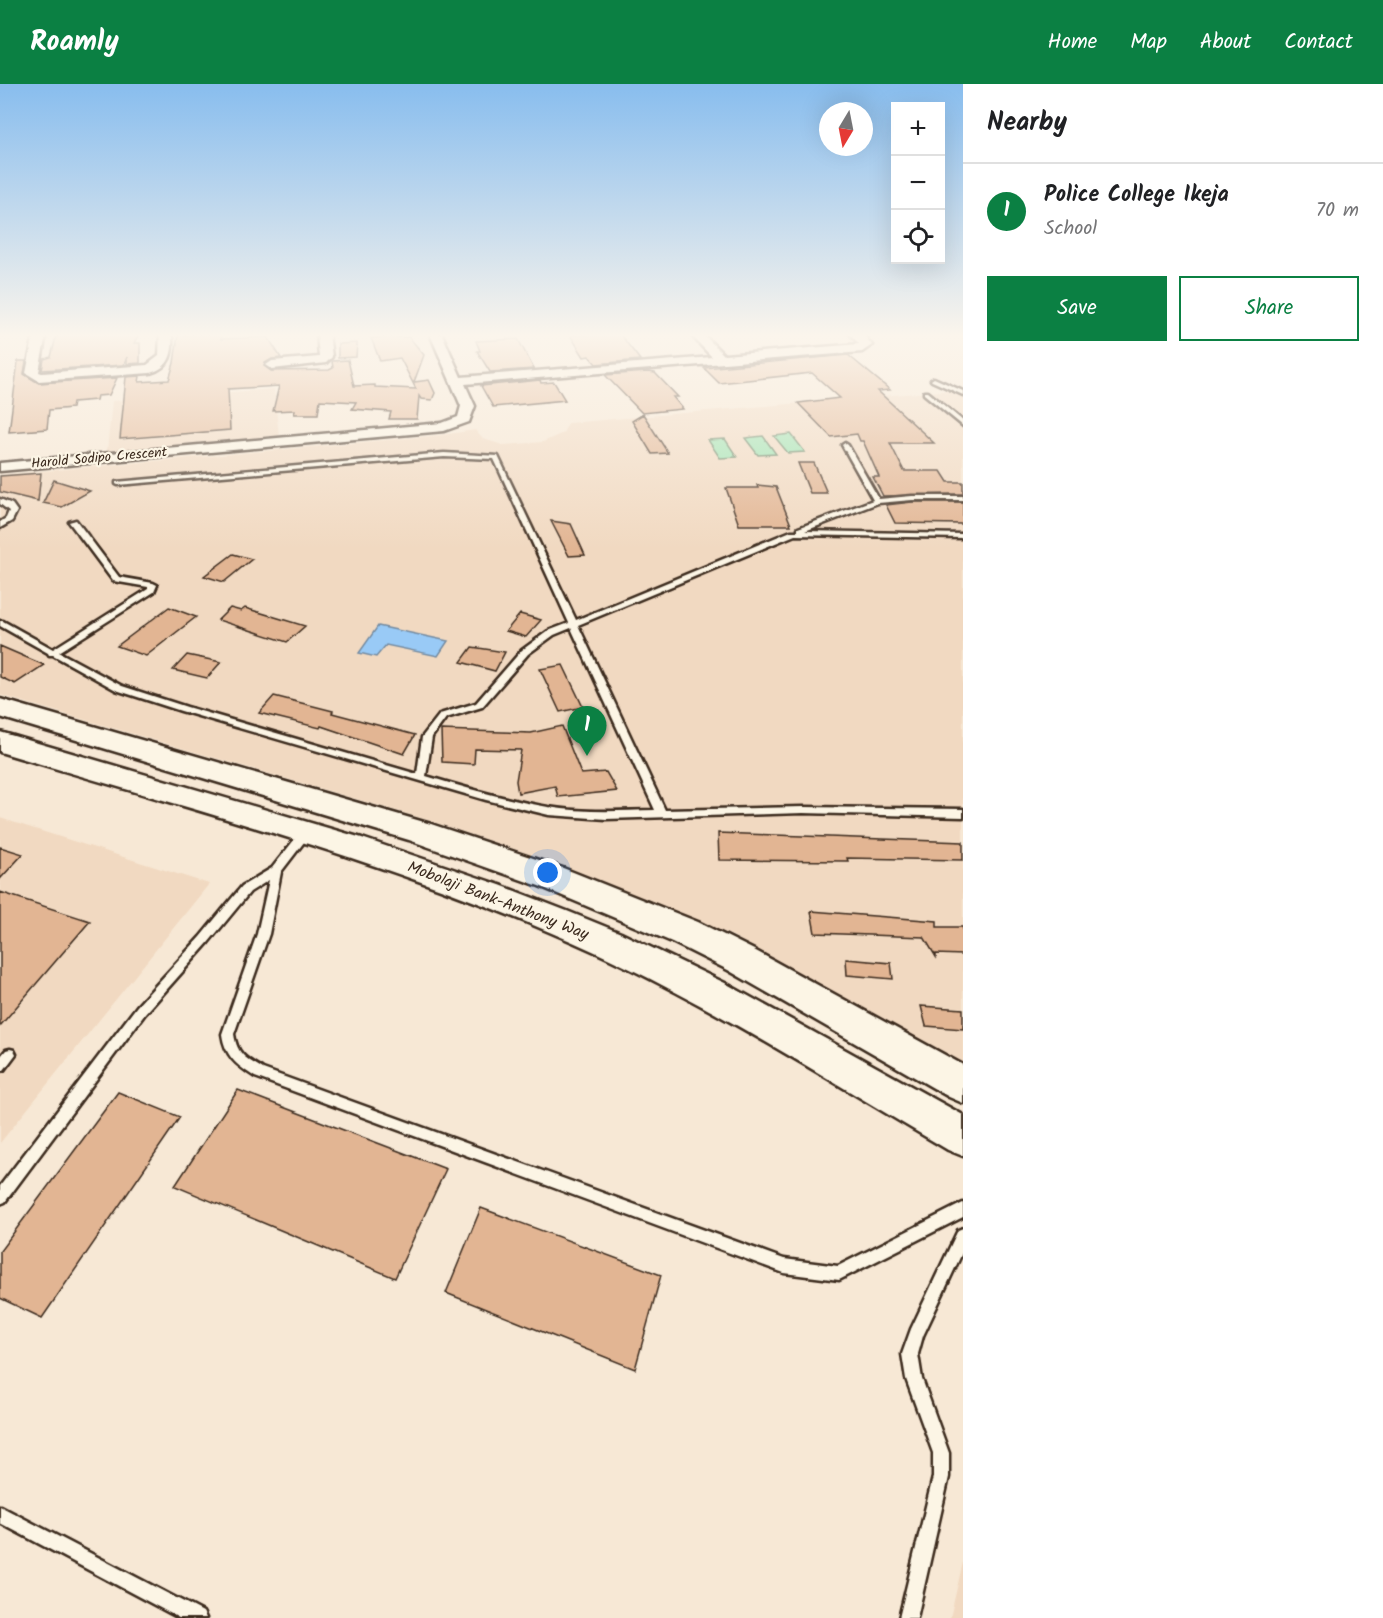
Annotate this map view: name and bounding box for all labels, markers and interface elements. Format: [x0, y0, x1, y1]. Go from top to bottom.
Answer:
text: Roamly [30, 20, 119, 65]
text: Home [1048, 26, 1097, 59]
text: Map [1130, 26, 1167, 59]
text: About [1200, 26, 1251, 59]
text: Contact [1284, 26, 1353, 59]
north arrow [819, 102, 873, 156]
map controls [891, 102, 945, 264]
button: + [891, 102, 945, 156]
text: Nearby [987, 102, 1067, 144]
button: − [891, 156, 945, 210]
text: Police College Ikeja [1044, 178, 1229, 213]
text: 1 [1003, 195, 1010, 227]
text: 70 m [1316, 195, 1359, 227]
button: locate [891, 210, 945, 264]
text: School [1044, 213, 1097, 245]
button: Save [987, 276, 1167, 341]
button: Share [1179, 276, 1359, 341]
street label: Harold Sodipo Crescent [30, 441, 168, 475]
pin: 1 [568, 706, 606, 756]
street label: Mobolaji Bank-Anthony Way [404, 855, 593, 947]
your location [533, 858, 562, 887]

